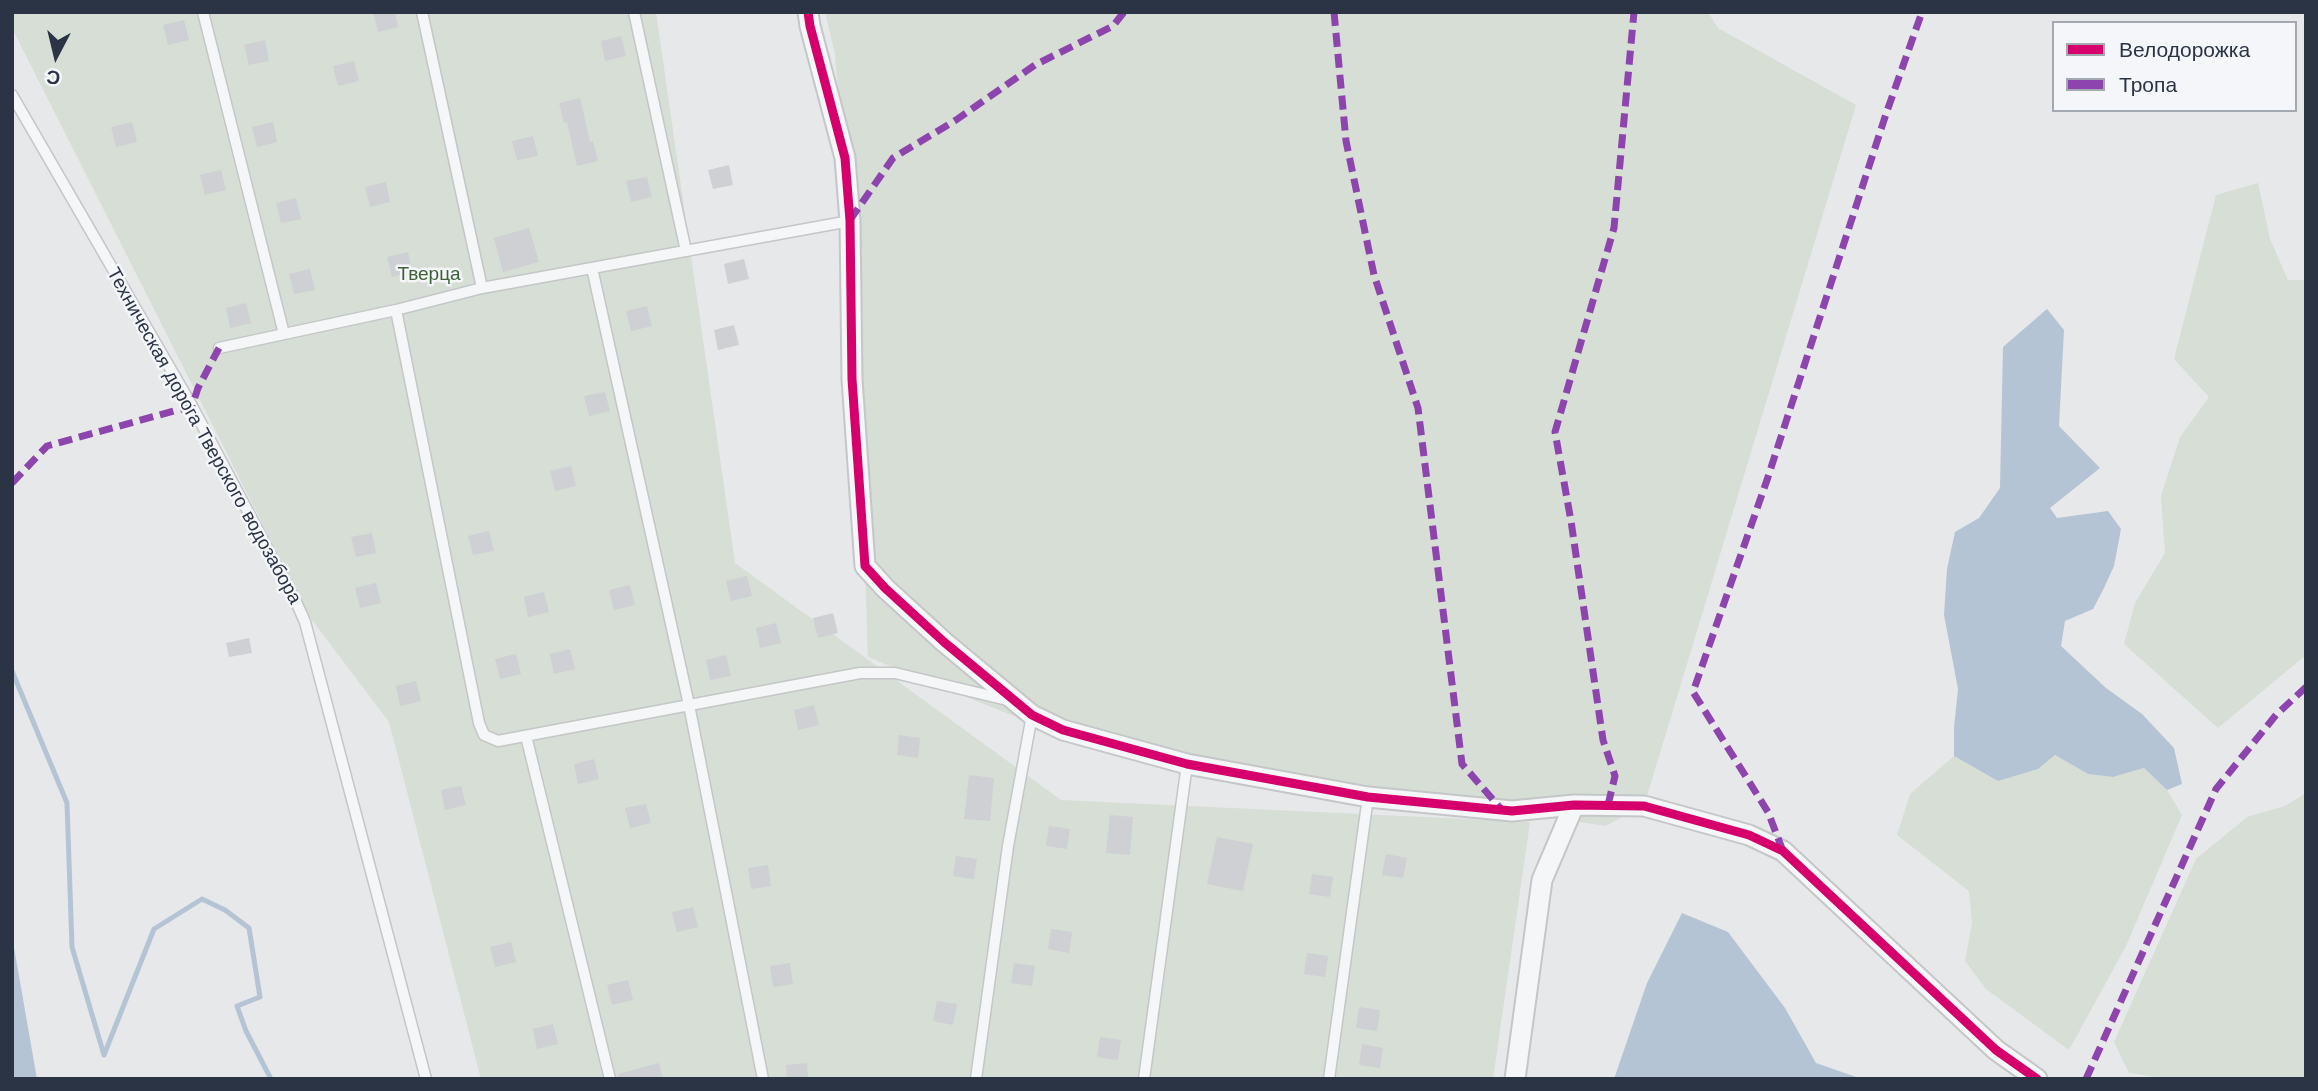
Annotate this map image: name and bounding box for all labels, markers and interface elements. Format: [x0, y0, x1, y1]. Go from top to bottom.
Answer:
north arrow [21, 21, 91, 91]
legend [2052, 21, 2297, 112]
text: Велодорожка [2119, 37, 2250, 62]
text: С [45, 65, 62, 90]
text: Тропа [2119, 72, 2177, 97]
park label: Тверца [397, 263, 461, 285]
street label: Техническая дорога Тверского водозабора [102, 264, 306, 608]

